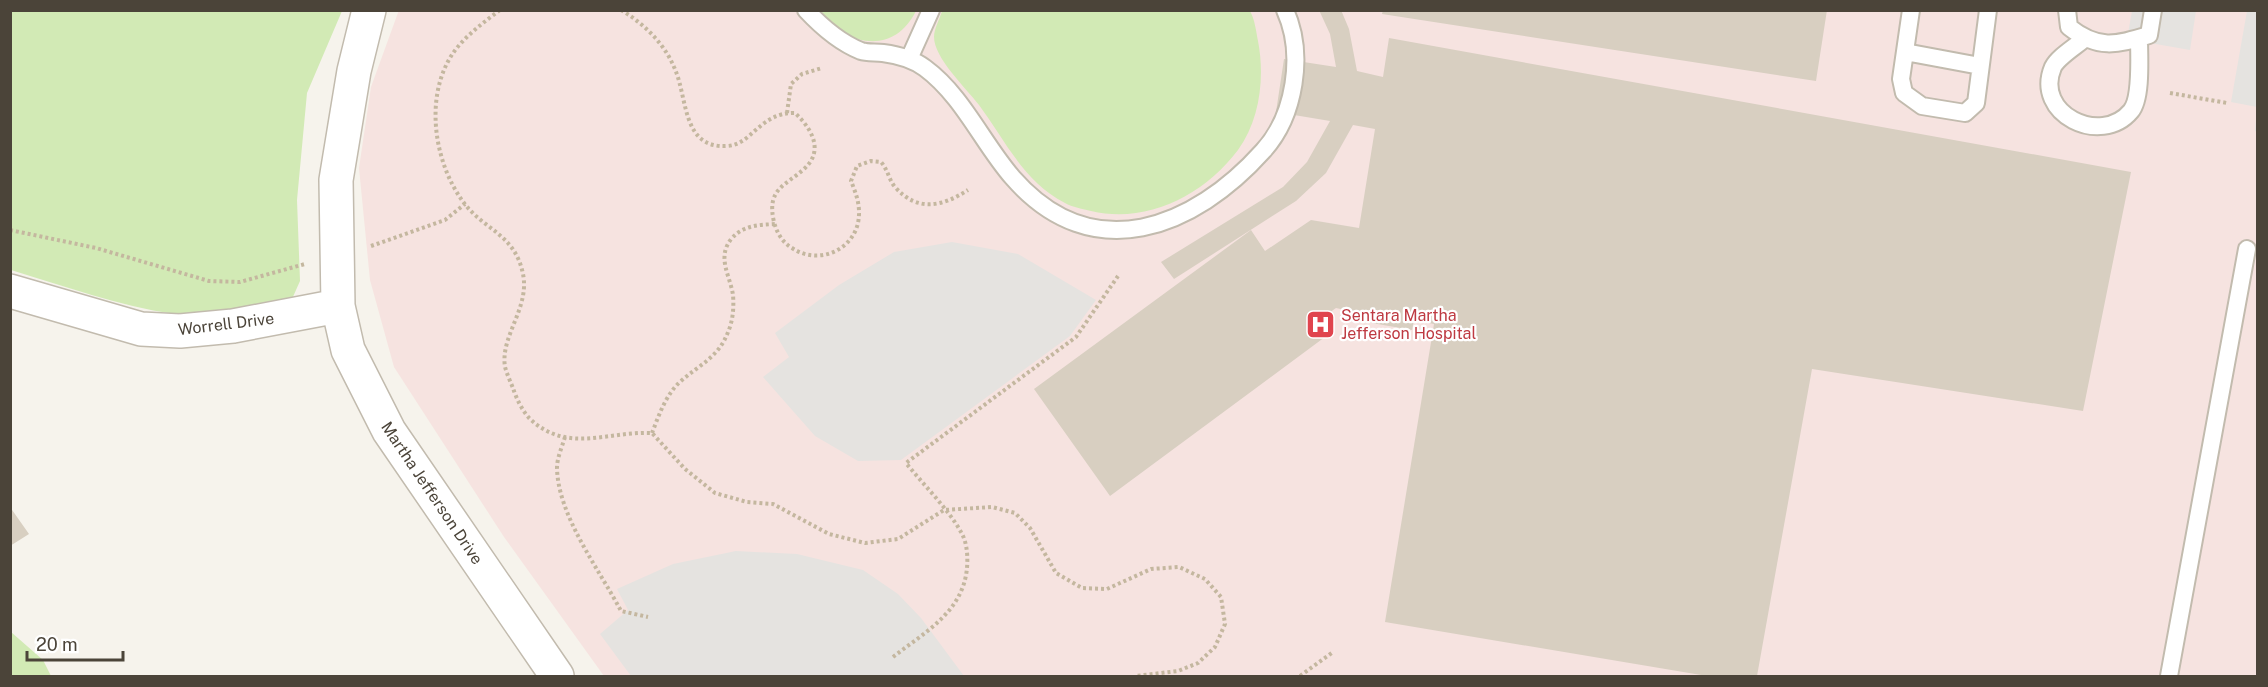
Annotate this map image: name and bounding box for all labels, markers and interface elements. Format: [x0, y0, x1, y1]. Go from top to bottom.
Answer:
place label: Sentara Martha Jefferson Hospital [1341, 306, 1476, 343]
hospital icon: Sentara Martha Jefferson Hospital [1304, 308, 1336, 340]
street label: Worrell Drive [177, 309, 275, 339]
street label: Martha Jefferson Drive [377, 418, 487, 568]
scale bar [27, 624, 123, 662]
text: 20 m [36, 634, 78, 655]

